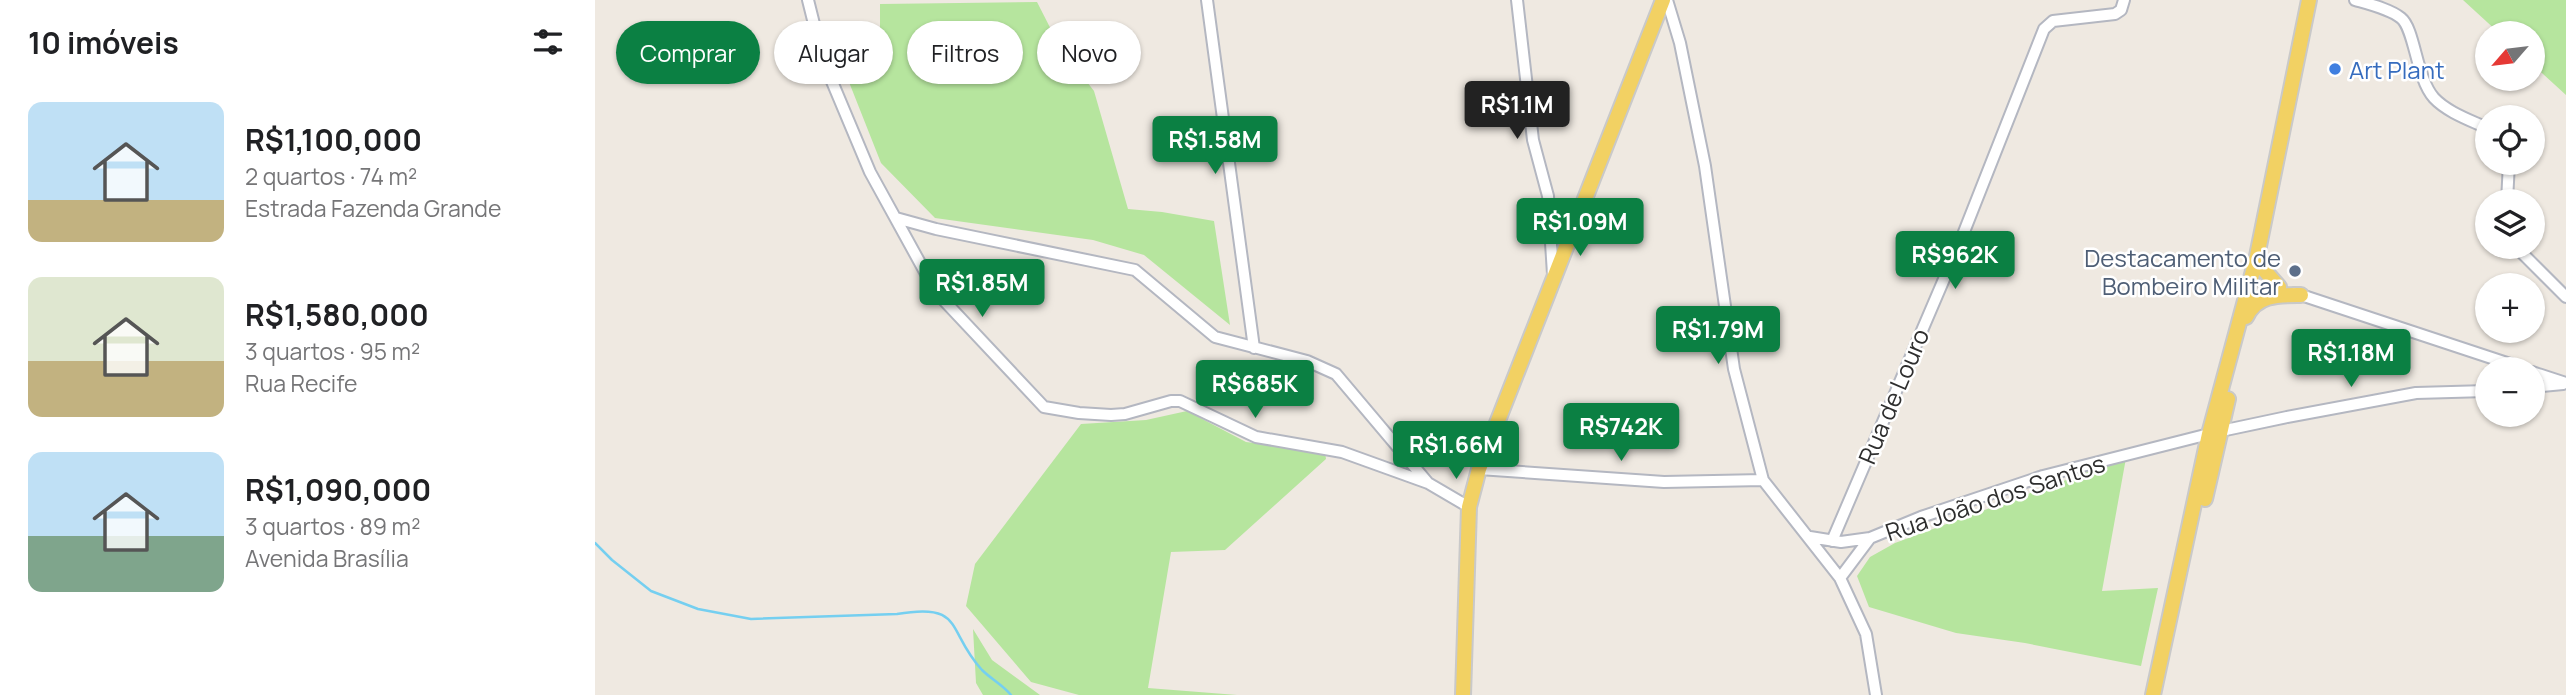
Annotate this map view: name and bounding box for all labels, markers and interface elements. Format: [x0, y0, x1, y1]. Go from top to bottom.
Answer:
chip: Comprar [616, 21, 760, 84]
chip: Alugar [774, 21, 893, 84]
chip: Filtros [907, 21, 1023, 84]
chip: Novo [1037, 21, 1141, 84]
north arrow [2475, 21, 2545, 91]
map controls [2475, 21, 2545, 427]
text: 10 imóveis [28, 22, 179, 63]
icon: filters [529, 23, 567, 61]
place label: Art Plant [2349, 53, 2445, 86]
marker: Art Plant [2327, 61, 2343, 77]
pin: R$1.1M [1460, 82, 1574, 141]
text: R$1.1M [1481, 88, 1553, 120]
button: locate [2475, 105, 2545, 175]
pin: R$1.58M [1150, 116, 1280, 176]
text: R$1,100,000 [245, 119, 422, 160]
text: R$1.58M [1169, 123, 1262, 155]
icon: home [84, 130, 168, 214]
text: 2 quartos · 74 m² [245, 160, 417, 192]
button: layers [2475, 189, 2545, 259]
text: Estrada Fazenda Grande [245, 192, 501, 224]
pin: R$1.09M [1515, 198, 1645, 258]
text: R$1.09M [1533, 205, 1627, 237]
pin: R$962K [1898, 232, 2012, 291]
text: R$962K [1912, 238, 1998, 270]
place label: Destacamento de Bombeiro Militar [2084, 241, 2281, 302]
pin: R$1.85M [917, 260, 1047, 319]
marker: Destacamento de Bombeiro Militar [2287, 263, 2303, 279]
text: R$1.85M [936, 266, 1029, 298]
button: + [2475, 273, 2545, 343]
text: R$1,580,000 [245, 294, 429, 335]
icon: home [84, 305, 168, 389]
pin: R$1.79M [1653, 306, 1783, 366]
text: R$1.79M [1672, 313, 1764, 345]
street label: Rua de Louro [1850, 323, 1936, 469]
pin: R$1.18M [2286, 330, 2416, 389]
text: 3 quartos · 95 m² [245, 335, 420, 367]
text: R$1.18M [2308, 336, 2394, 368]
button: − [2475, 357, 2545, 427]
pin: R$685K [1198, 360, 1312, 420]
text: Rua Recife [245, 367, 357, 399]
text: R$685K [1212, 367, 1298, 399]
pin: R$742K [1564, 404, 1678, 463]
text: R$742K [1579, 410, 1663, 442]
pin: R$1.66M [1391, 421, 1521, 481]
text: R$1.66M [1409, 428, 1503, 460]
street label: Rua João dos Santos [1881, 446, 2109, 548]
text: R$1,090,000 [245, 469, 431, 510]
icon: home [84, 480, 168, 564]
text: 3 quartos · 89 m² [245, 510, 420, 542]
text: Avenida Brasília [245, 542, 409, 574]

